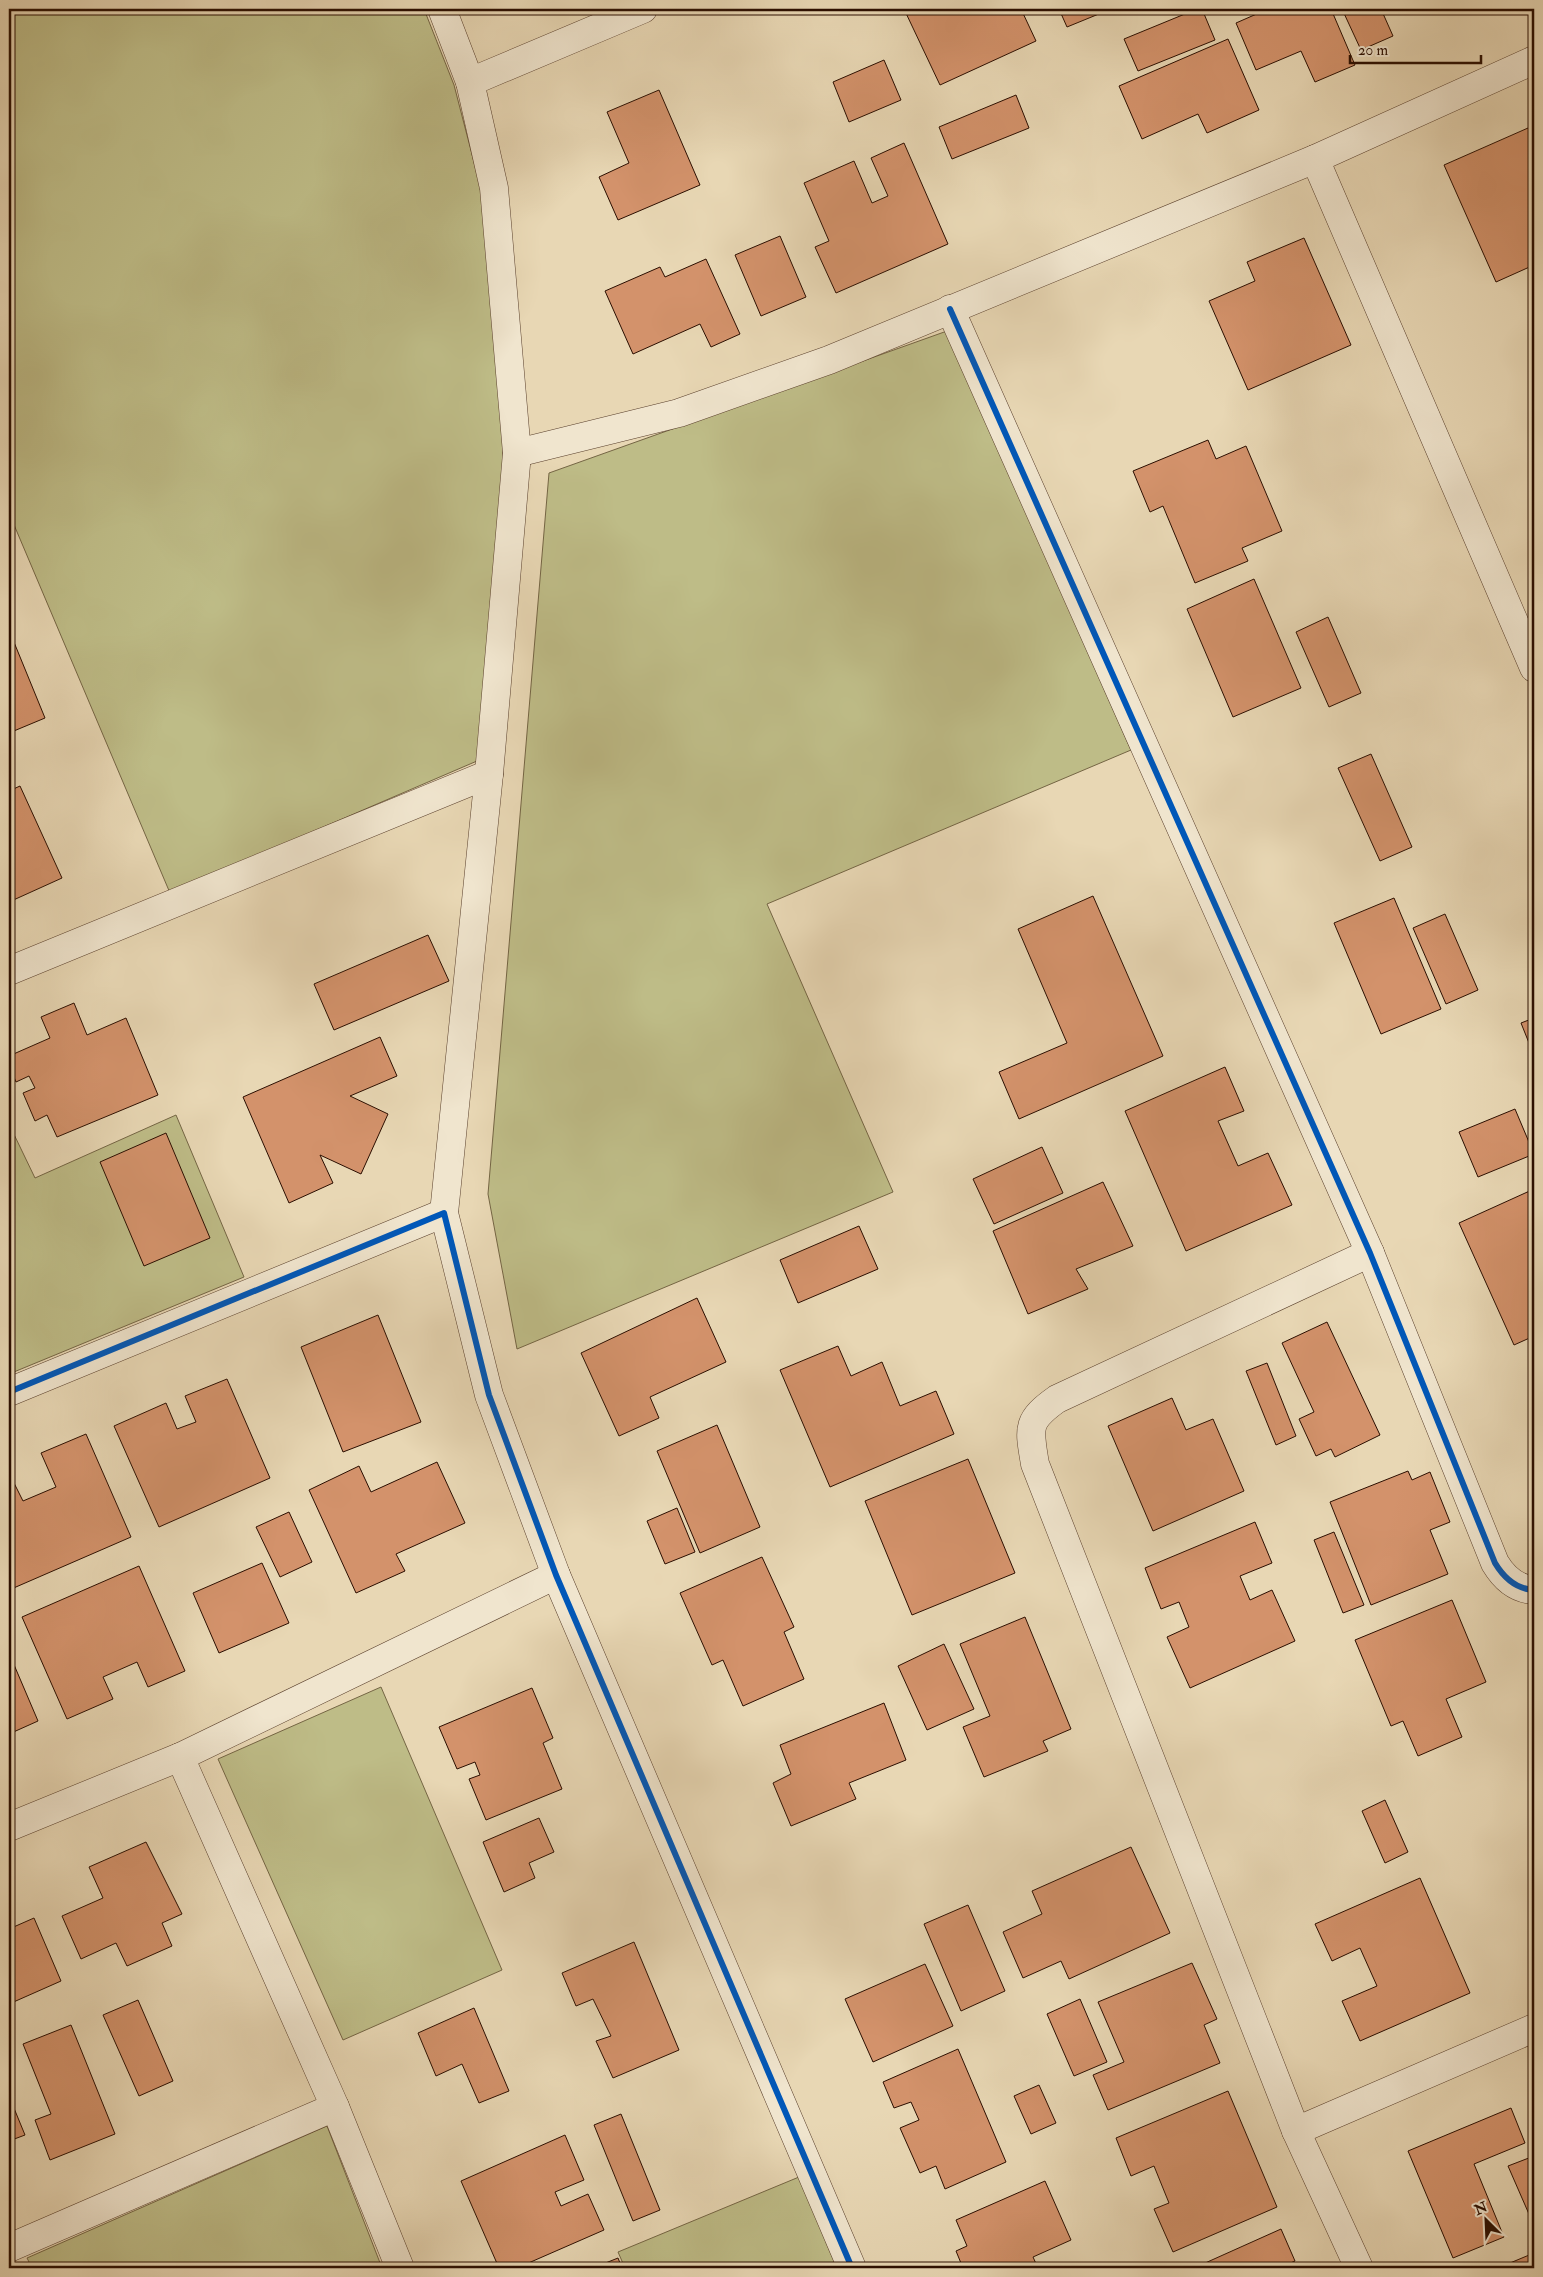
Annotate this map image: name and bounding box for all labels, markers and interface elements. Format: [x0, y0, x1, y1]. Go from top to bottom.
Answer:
scale bar [1350, 32, 1482, 64]
text: 20 m [1358, 41, 1388, 60]
north arrow [1460, 2194, 1510, 2244]
text: N [1471, 2198, 1491, 2219]

